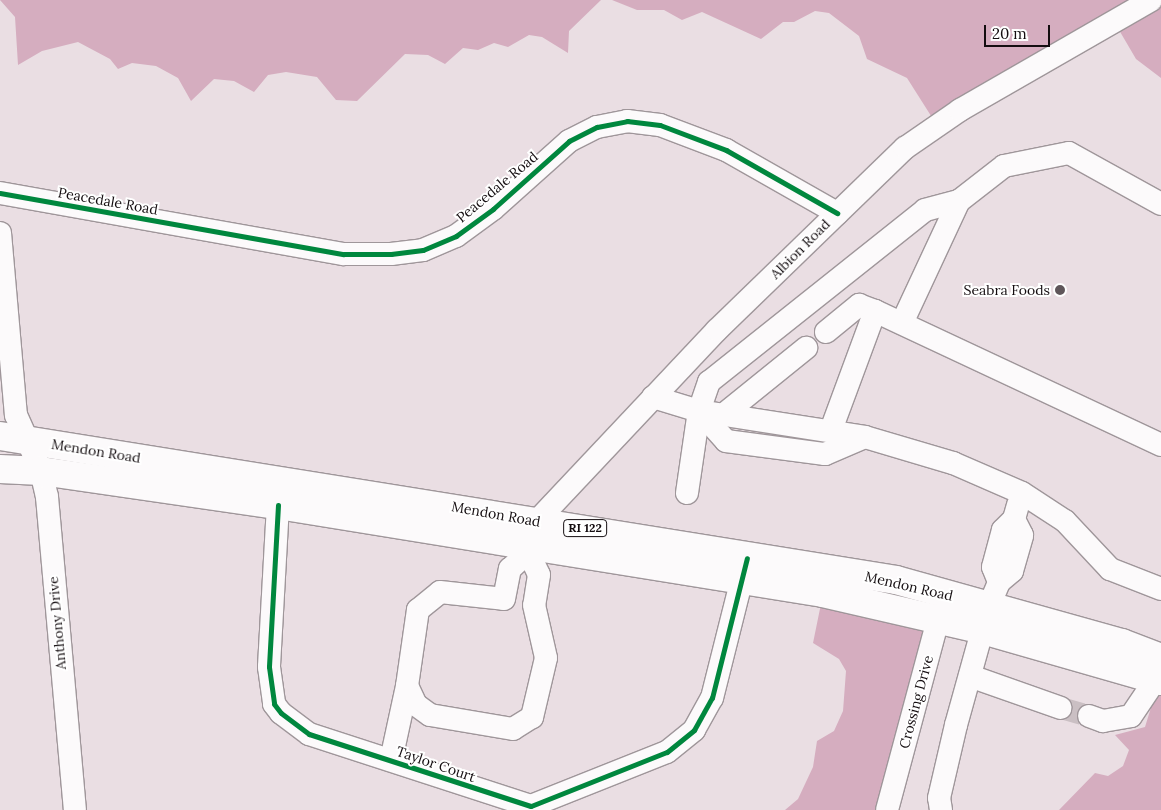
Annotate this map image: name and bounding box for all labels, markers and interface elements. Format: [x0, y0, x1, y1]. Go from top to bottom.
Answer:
scale bar [986, 15, 1052, 47]
text: 20 m [992, 24, 1027, 43]
street label: Peacedale Road [453, 148, 541, 226]
street label: Peacedale Road [57, 184, 159, 218]
street label: Albion Road [767, 216, 833, 282]
place label: Seabra Foods [964, 282, 1050, 298]
marker: Seabra Foods [1054, 284, 1066, 296]
street label: Mendon Road [50, 436, 142, 466]
street label: Mendon Road [450, 498, 542, 530]
road number: RI 122 [562, 518, 608, 538]
street label: Mendon Road [863, 568, 955, 604]
street label: Anthony Drive [45, 576, 69, 670]
street label: Crossing Drive [895, 654, 937, 750]
street label: Taylor Court [394, 743, 478, 785]

